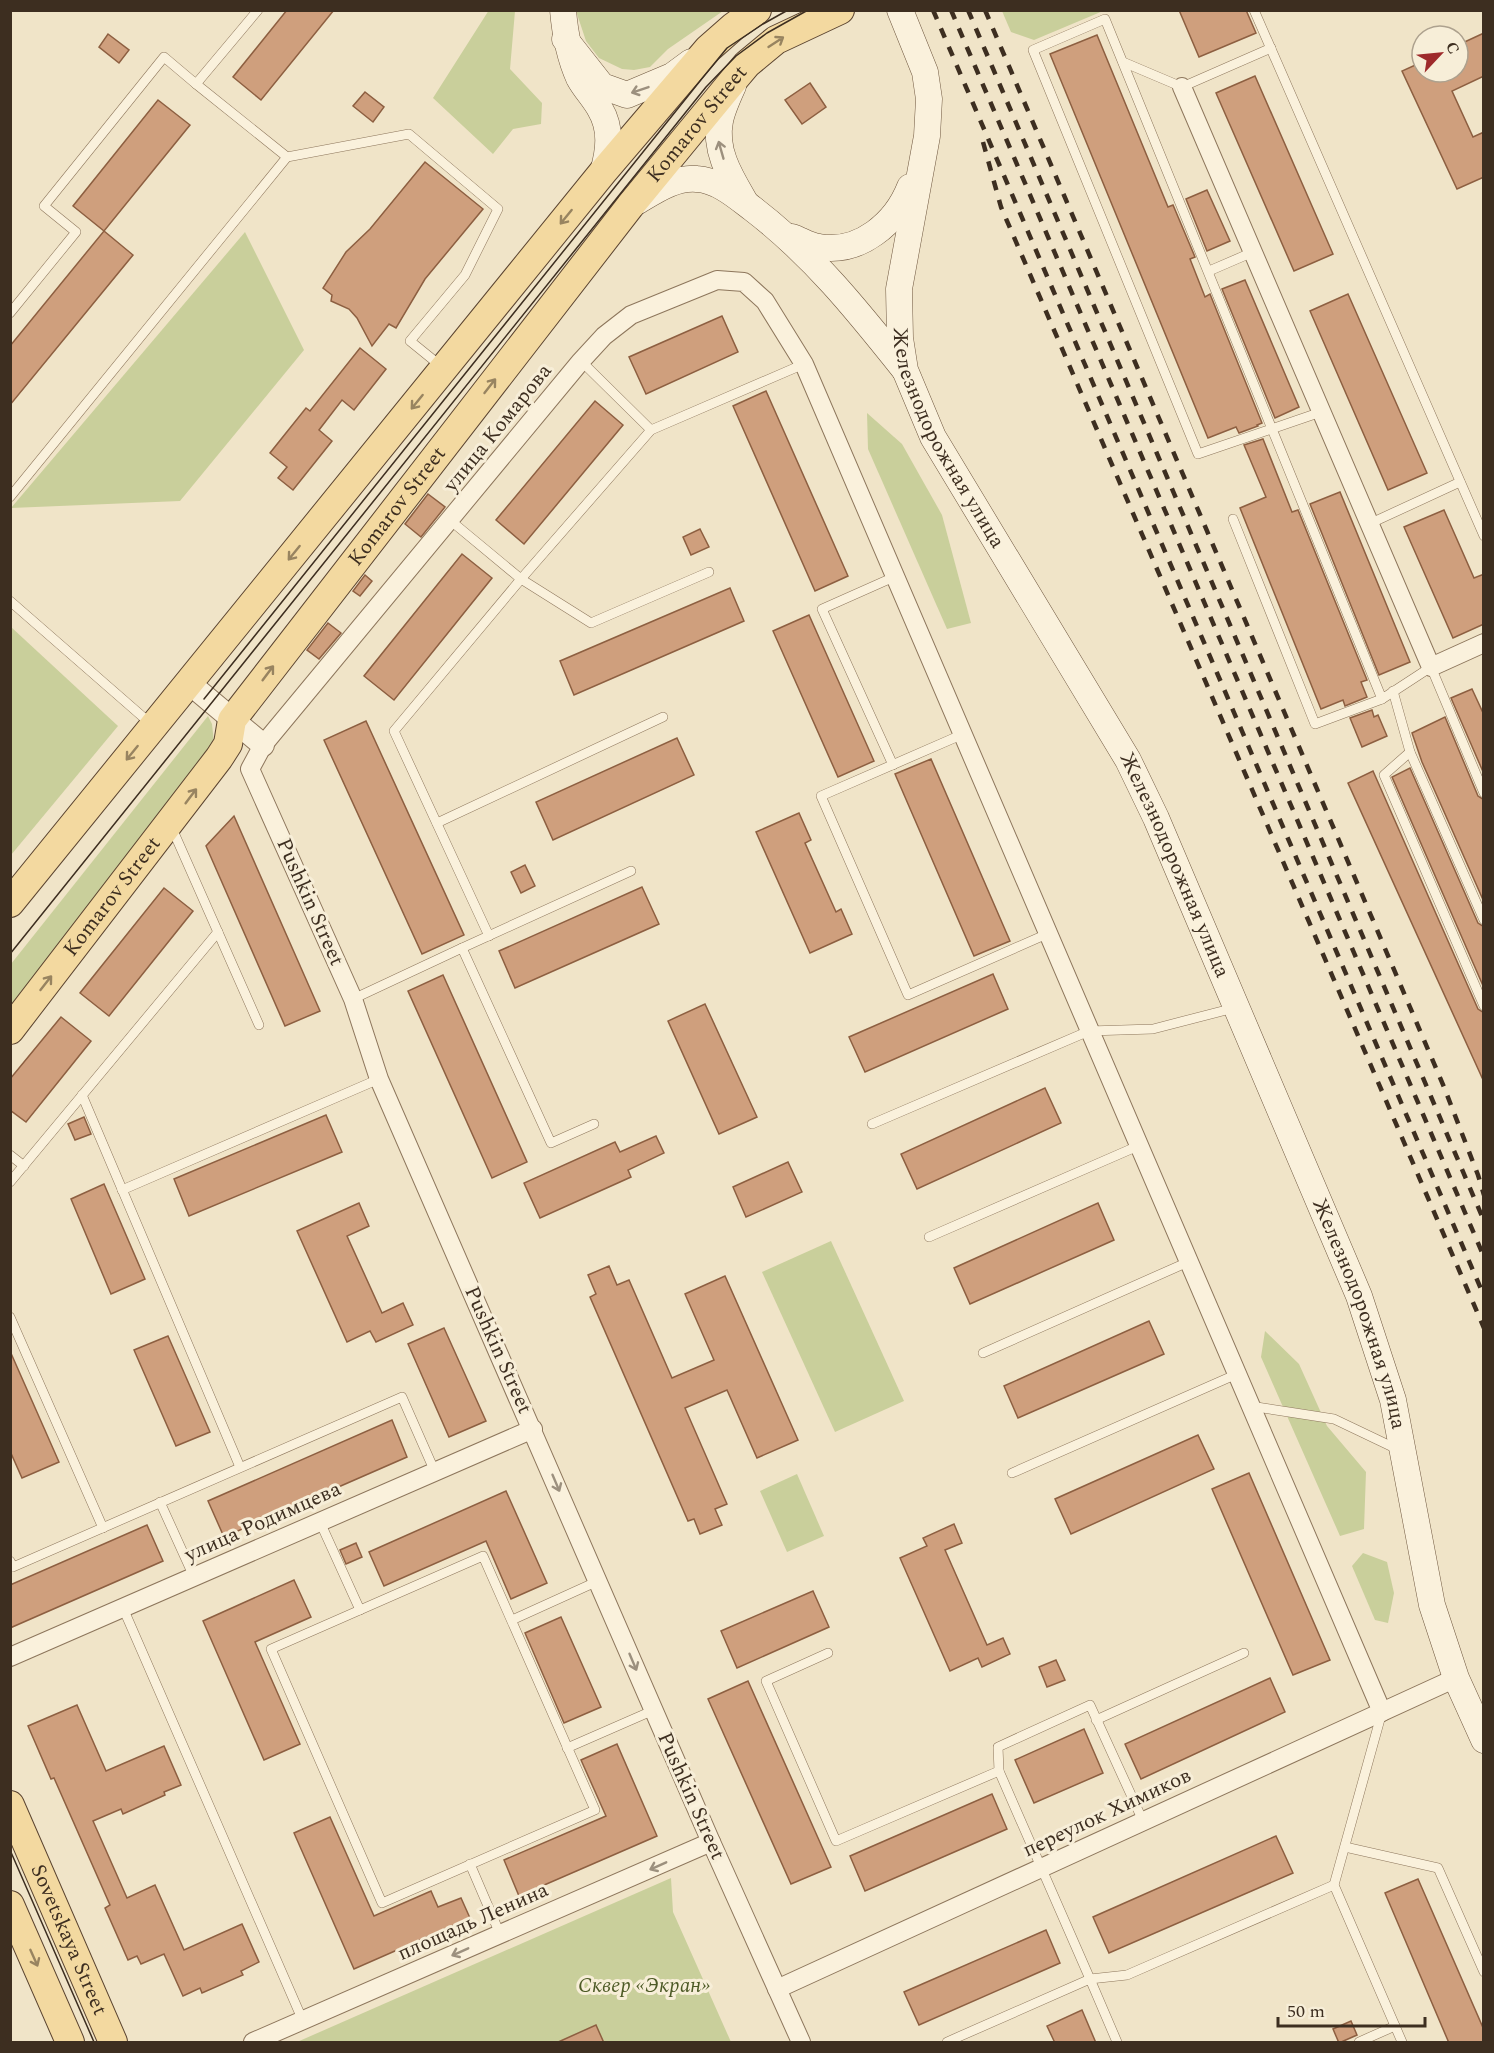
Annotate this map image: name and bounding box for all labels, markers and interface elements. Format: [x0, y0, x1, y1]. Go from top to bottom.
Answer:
north arrow [1410, 24, 1470, 84]
one-way arrow [767, 36, 784, 48]
text: С [1439, 37, 1466, 58]
street label: Komarov Street [639, 58, 755, 190]
one-way arrow [631, 85, 650, 96]
one-way arrow [715, 141, 726, 160]
one-way arrow [560, 209, 573, 225]
street label: Железнодорожная улица [884, 327, 1013, 555]
street label: улица Комарова [435, 356, 561, 500]
one-way arrow [483, 378, 496, 394]
one-way arrow [411, 393, 424, 409]
street label: Komarov Street [340, 440, 454, 573]
one-way arrow [287, 545, 301, 560]
one-way arrow [261, 665, 274, 681]
one-way arrow [125, 745, 138, 761]
street label: Железнодорожная улица [1111, 747, 1238, 984]
one-way arrow [185, 788, 197, 804]
street label: Komarov Street [56, 830, 169, 964]
street label: Pushkin Street [268, 833, 352, 971]
one-way arrow [40, 976, 53, 992]
street label: Железнодорожная улица [1303, 1194, 1414, 1433]
street label: Pushkin Street [456, 1281, 540, 1419]
street label: улица Родимцева [179, 1473, 347, 1571]
one-way arrow [551, 1473, 562, 1492]
one-way arrow [628, 1652, 639, 1671]
street label: Pushkin Street [649, 1727, 733, 1865]
street label: переулок Химиков [1017, 1760, 1197, 1866]
street label: Sovetskaya Street [22, 1859, 116, 2021]
one-way arrow [649, 1861, 667, 1872]
street label: площадь Ленина [392, 1874, 554, 1970]
one-way arrow [451, 1947, 469, 1958]
one-way arrow [29, 1949, 40, 1967]
park label: Сквер «Экран» [578, 1970, 710, 2002]
scale bar [1278, 1990, 1425, 2028]
text: 50 m [1287, 1998, 1325, 2025]

